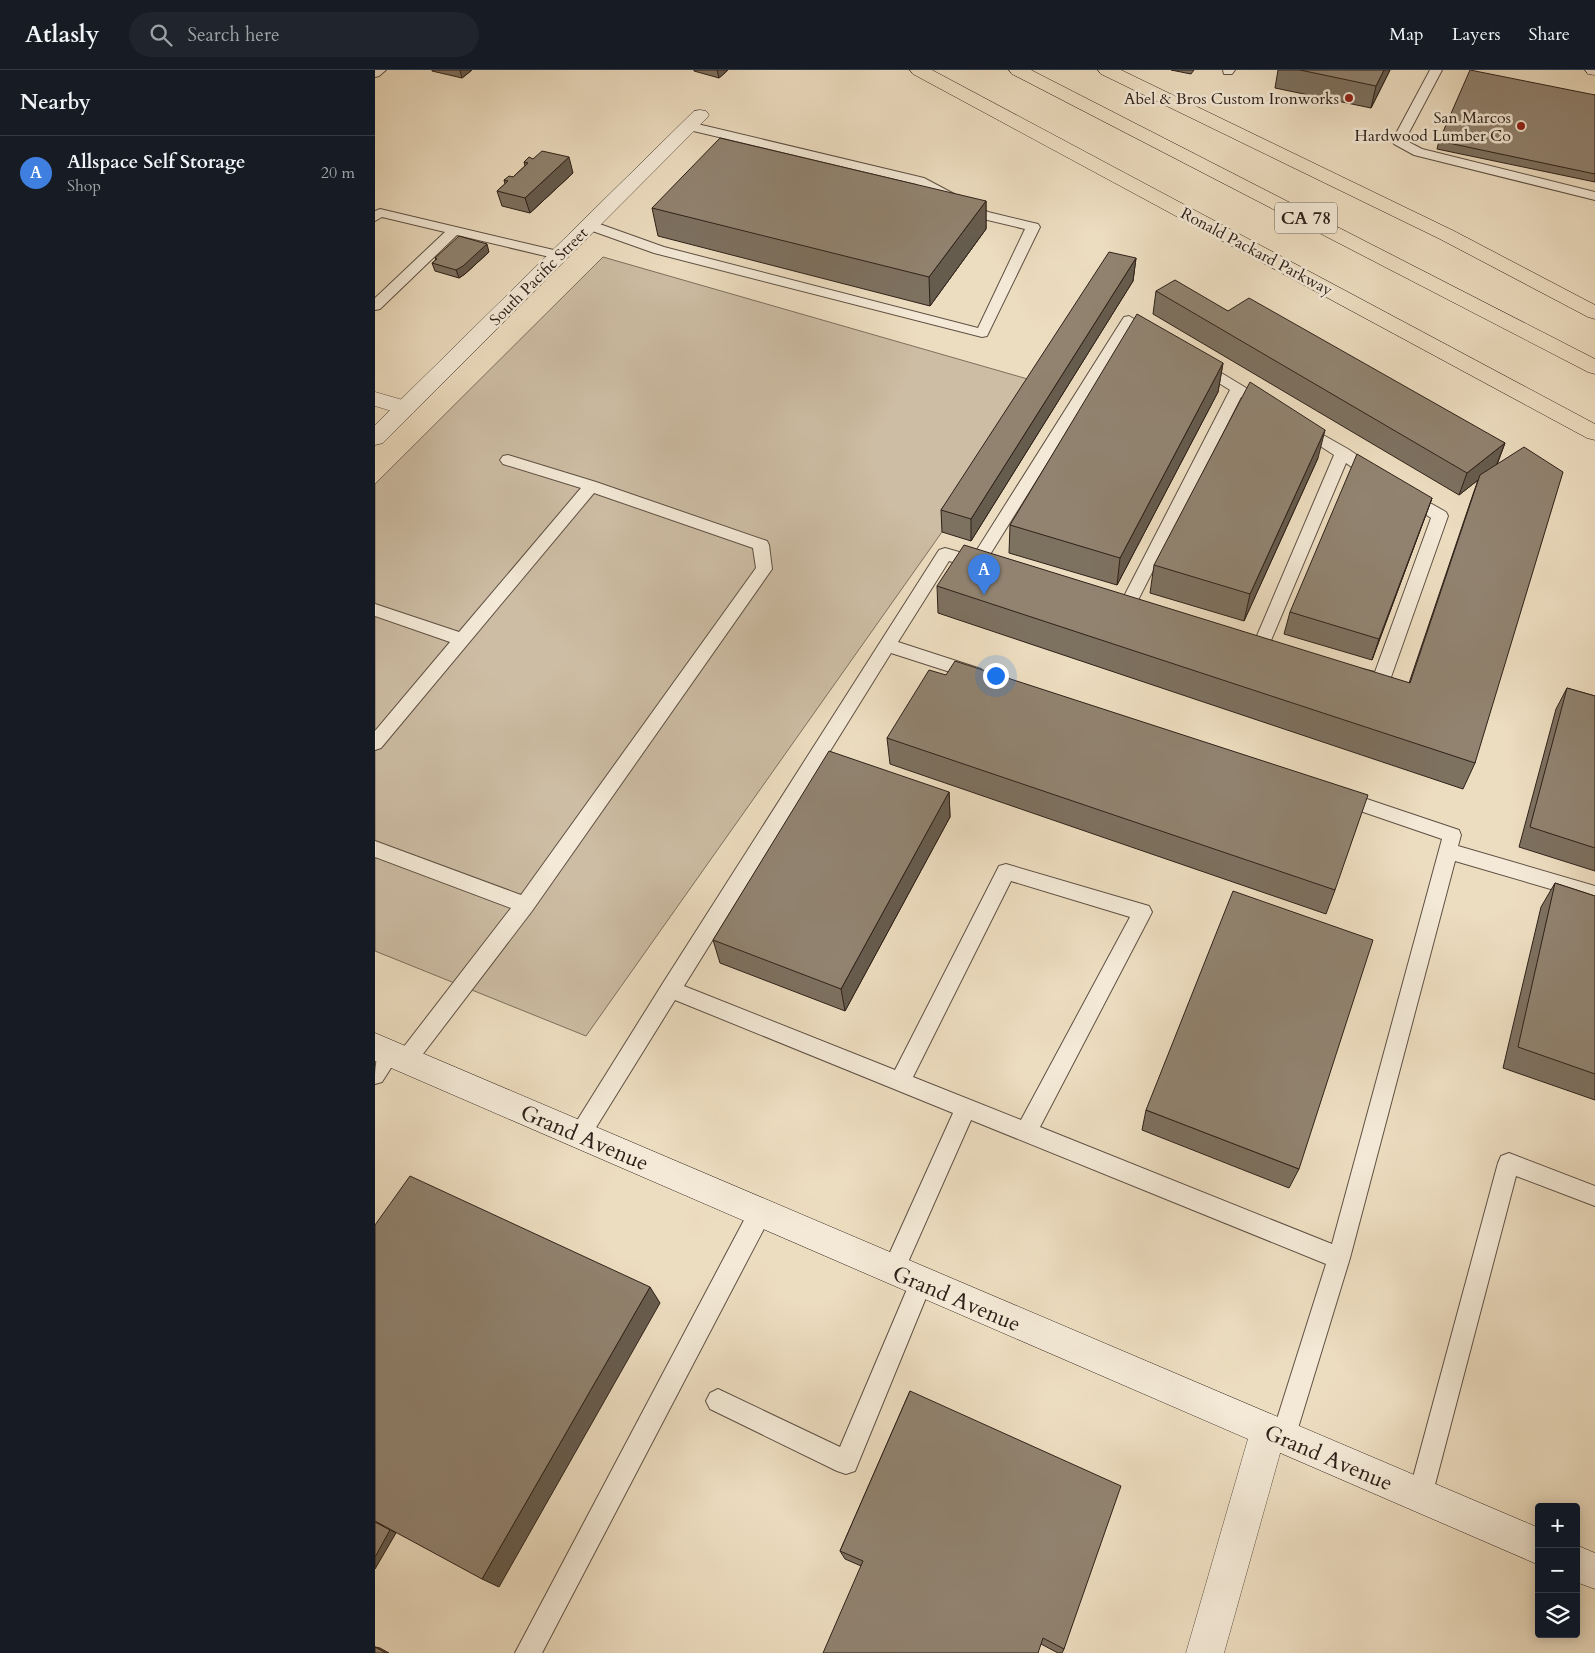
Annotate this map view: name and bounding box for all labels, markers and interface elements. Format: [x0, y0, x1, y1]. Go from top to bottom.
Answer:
search box [129, 12, 479, 57]
text: Atlasly [25, 18, 99, 51]
icon: search [147, 21, 175, 49]
text: Search here [187, 22, 280, 48]
text: Map [1389, 22, 1424, 47]
text: Layers [1452, 22, 1501, 47]
text: Share [1529, 22, 1570, 47]
text: Nearby [20, 88, 91, 117]
place label: Abel & Bros Custom Ironworks [1124, 88, 1339, 110]
marker: Abel & Bros Custom Ironworks [1343, 92, 1355, 104]
place label: San Marcos Hardwood Lumber Co [1355, 107, 1511, 147]
marker: San Marcos Hardwood Lumber Co [1515, 120, 1527, 132]
text: Allspace Self Storage [67, 149, 246, 175]
text: A [30, 162, 42, 184]
text: 20 m [321, 162, 355, 184]
text: Shop [67, 175, 101, 197]
street label: Ronald Packard Parkway [1177, 202, 1337, 302]
road number: CA 78 [1275, 202, 1337, 234]
street label: South Pacific Street [485, 223, 593, 331]
pin: A [968, 554, 1000, 595]
your location [983, 663, 1009, 689]
street label: Grand Avenue [516, 1097, 653, 1178]
street label: Grand Avenue [888, 1258, 1025, 1339]
street label: Grand Avenue [1260, 1417, 1397, 1498]
map controls [1535, 1503, 1580, 1638]
button: + [1535, 1503, 1580, 1548]
button: − [1535, 1548, 1580, 1593]
button: layers [1535, 1593, 1580, 1638]

